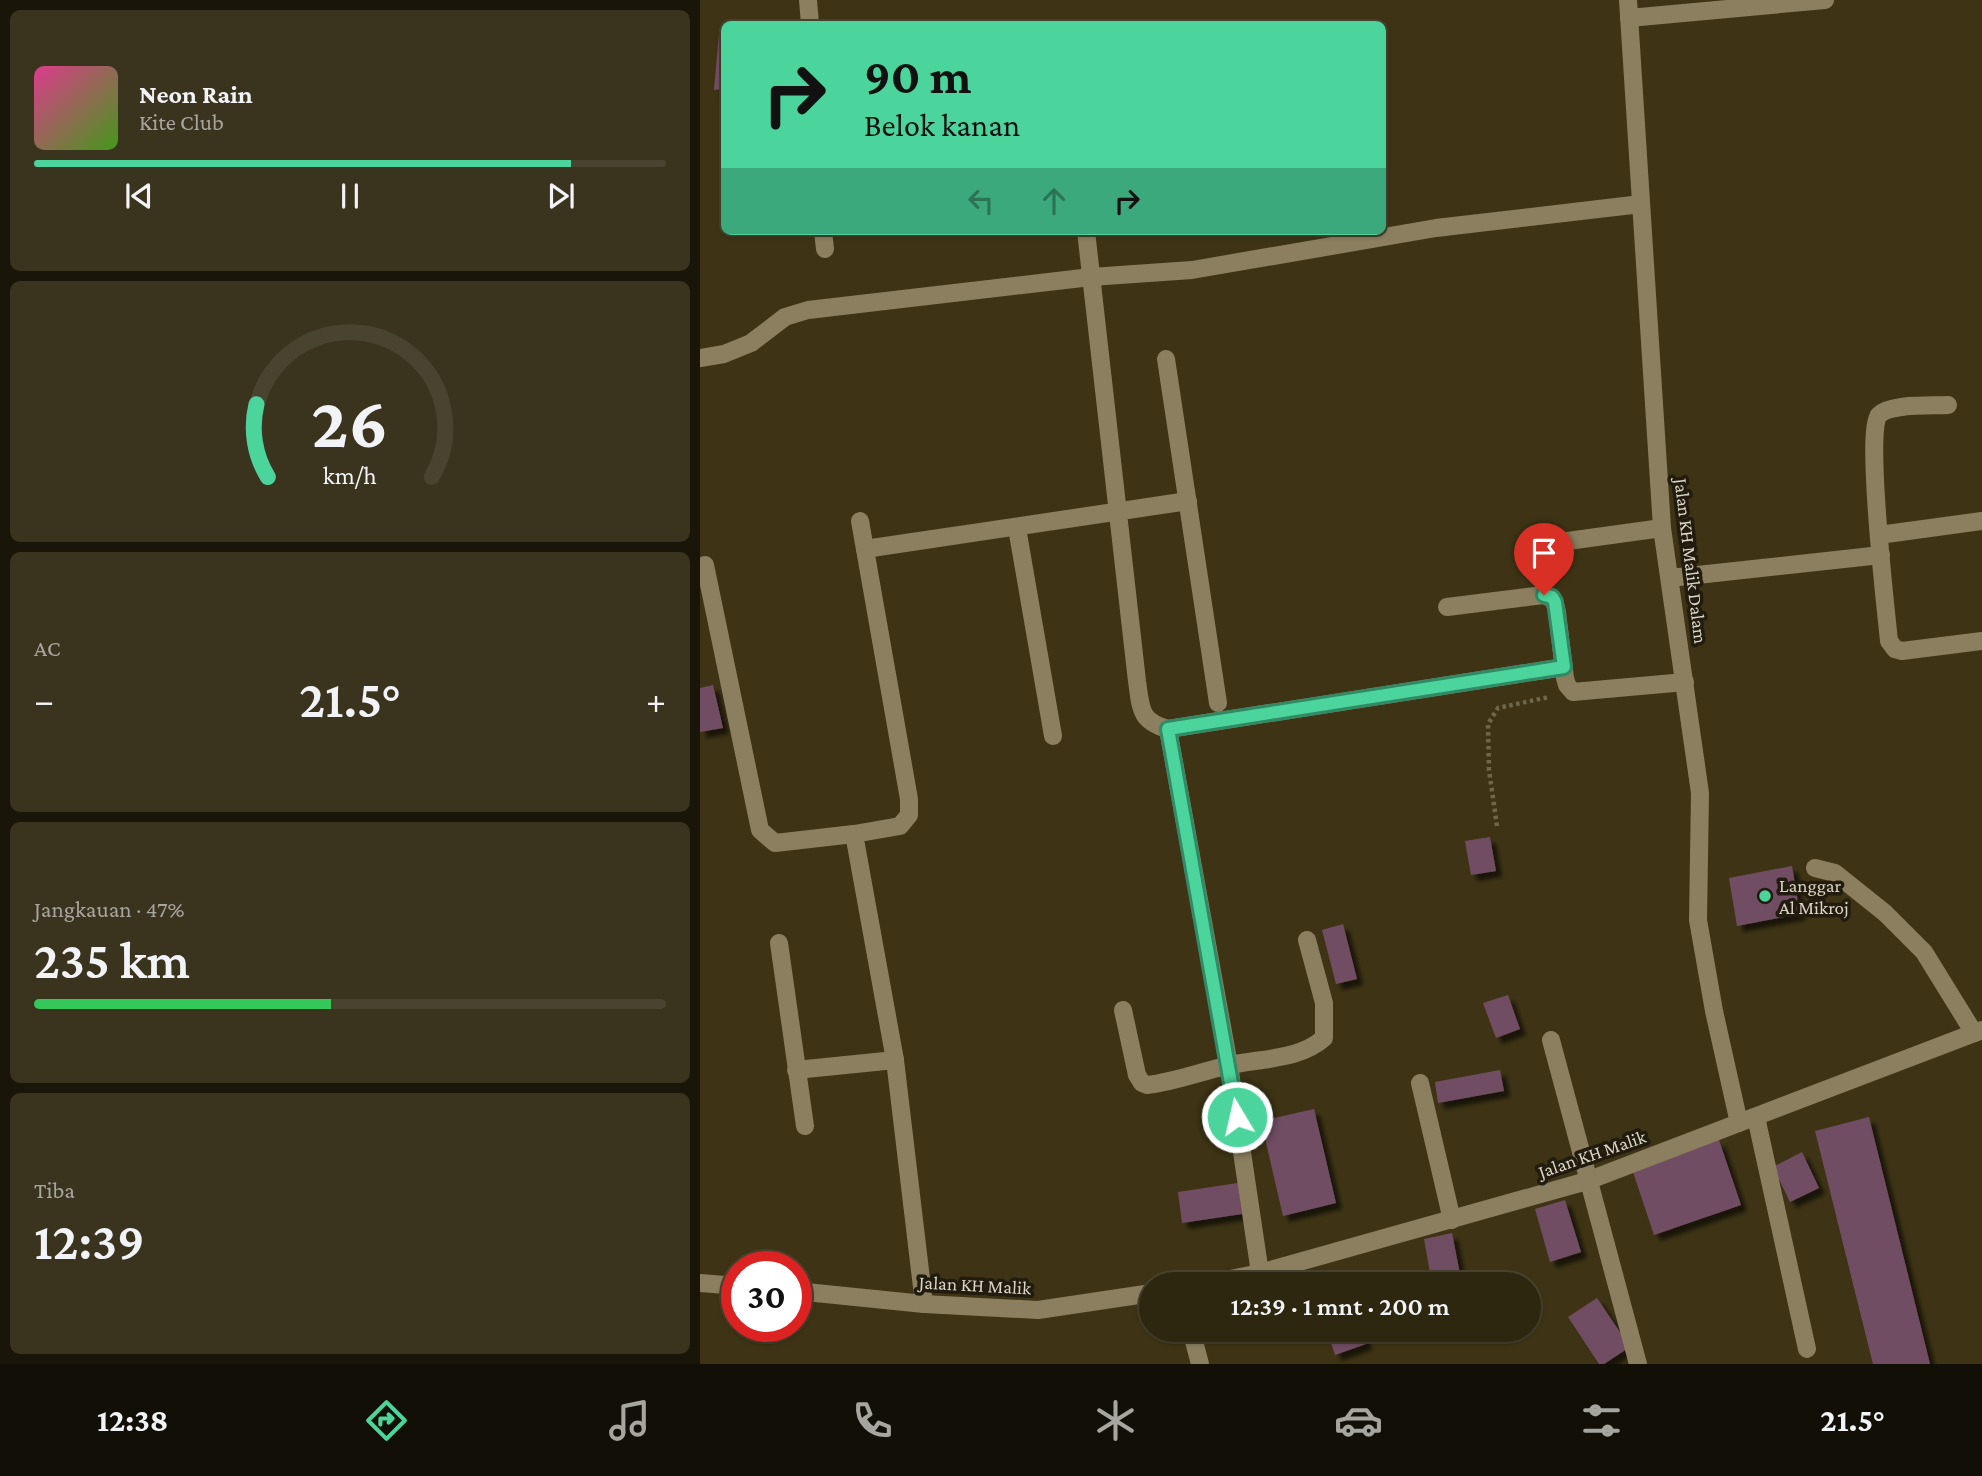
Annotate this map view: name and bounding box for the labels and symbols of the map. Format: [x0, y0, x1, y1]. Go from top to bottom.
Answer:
street label: Jalan KH Malik Dalam [1670, 475, 1712, 645]
pin [1514, 523, 1574, 595]
place label: Langgar Al Mikroj [1779, 875, 1849, 919]
marker: Langgar Al Mikroj [1757, 888, 1773, 904]
position arrow [1200, 1080, 1274, 1154]
street label: Jalan KH Malik [1533, 1125, 1649, 1183]
speed limit sign: 30 [721, 1251, 812, 1342]
street label: Jalan KH Malik [916, 1271, 1033, 1298]

